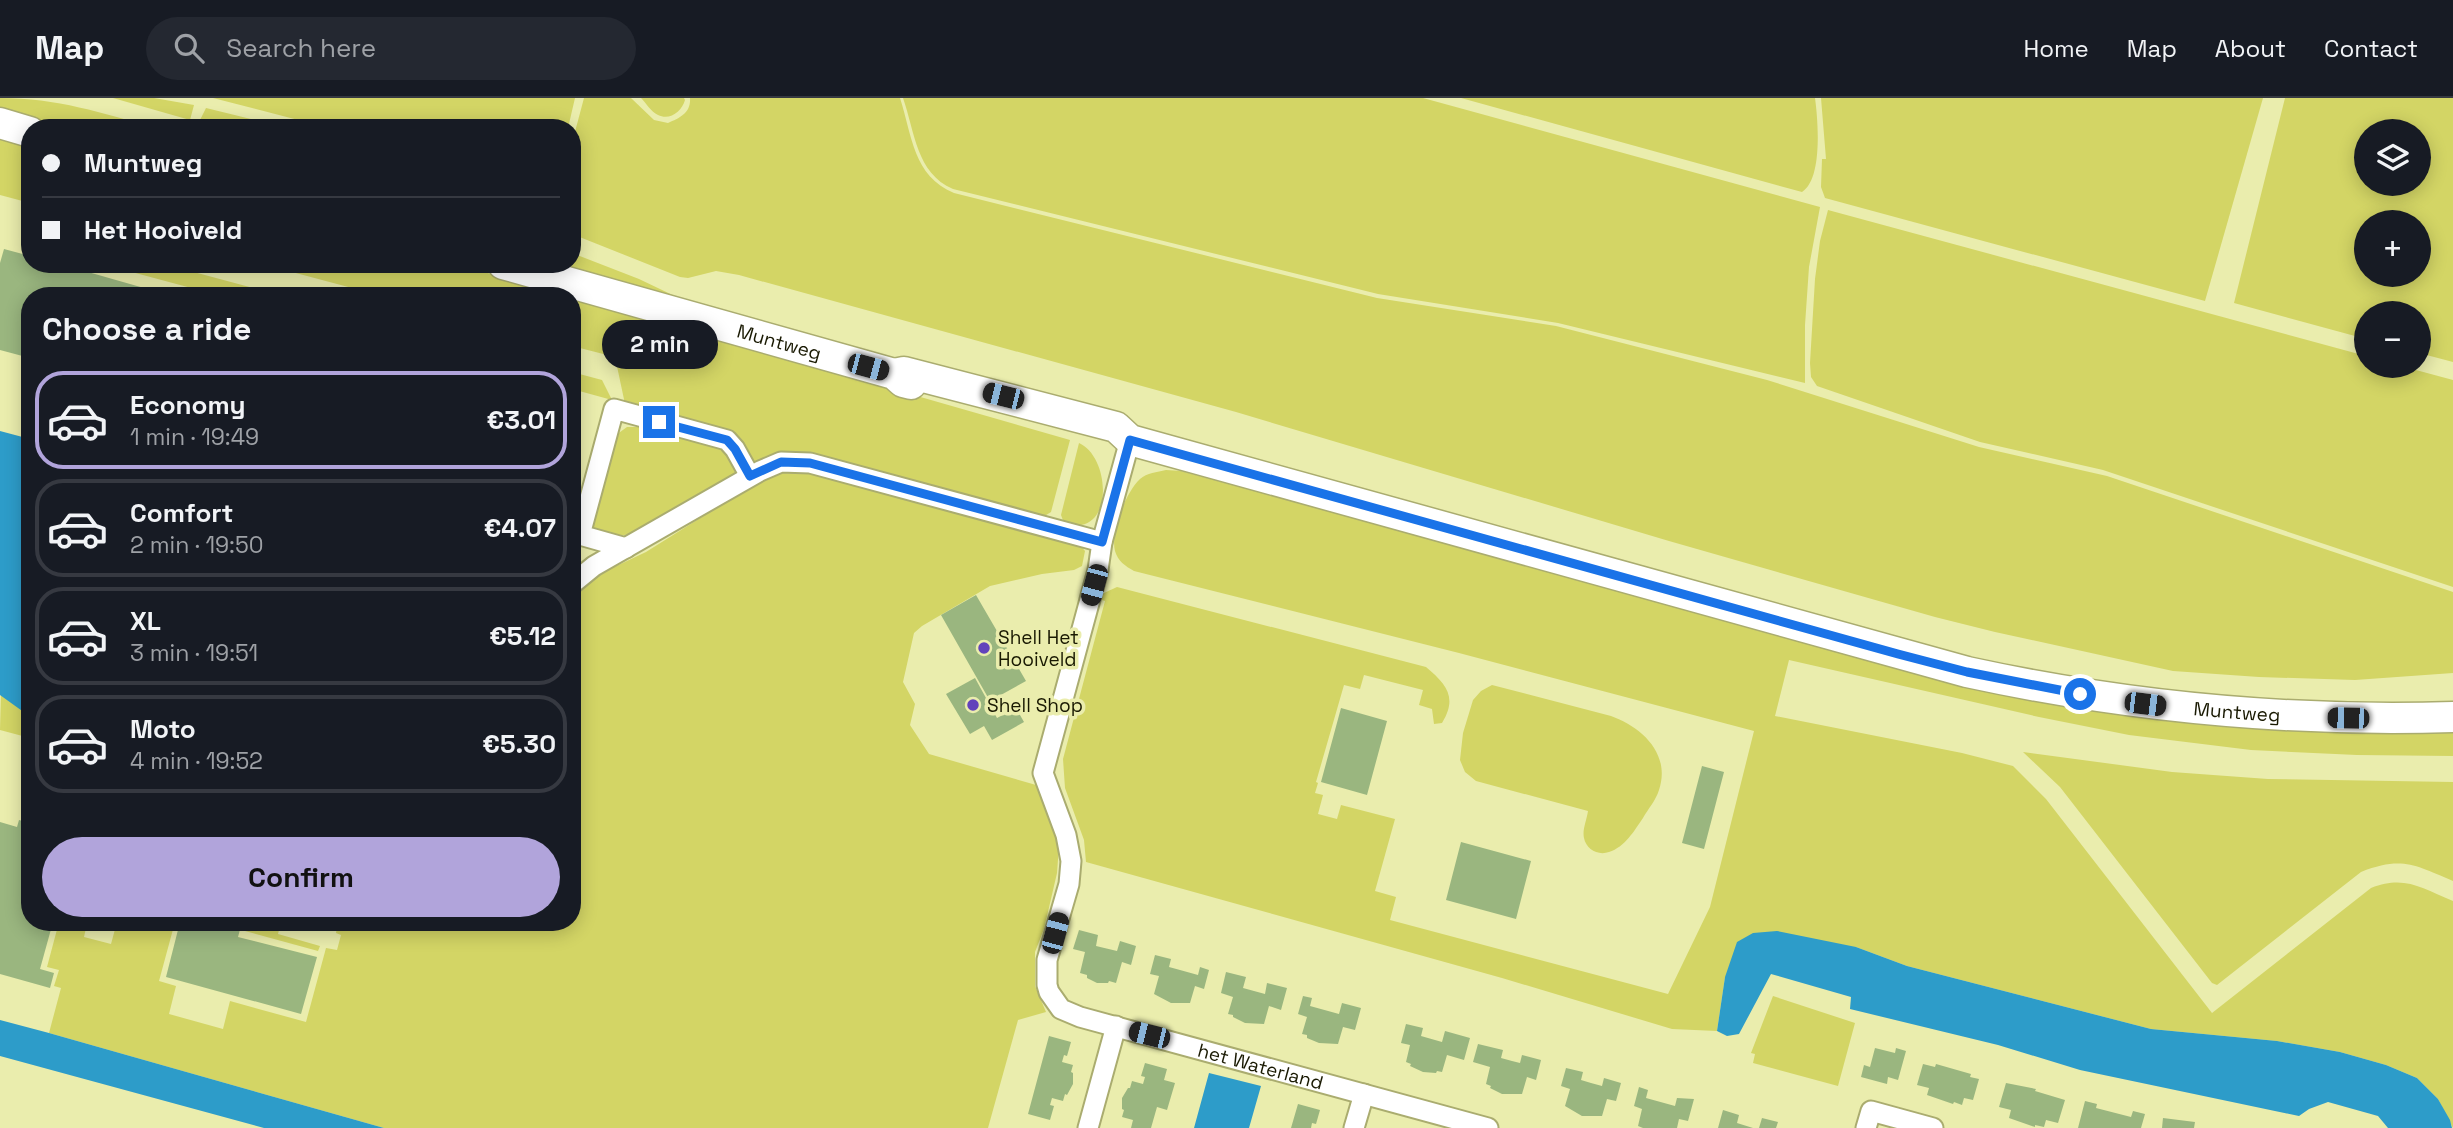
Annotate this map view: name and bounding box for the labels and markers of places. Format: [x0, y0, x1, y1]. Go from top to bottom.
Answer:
place label: Shell Het Hooiveld [998, 625, 1079, 672]
marker: Shell Het Hooiveld [976, 640, 992, 656]
place label: Shell Shop [987, 693, 1083, 718]
marker: Shell Shop [965, 697, 981, 713]

